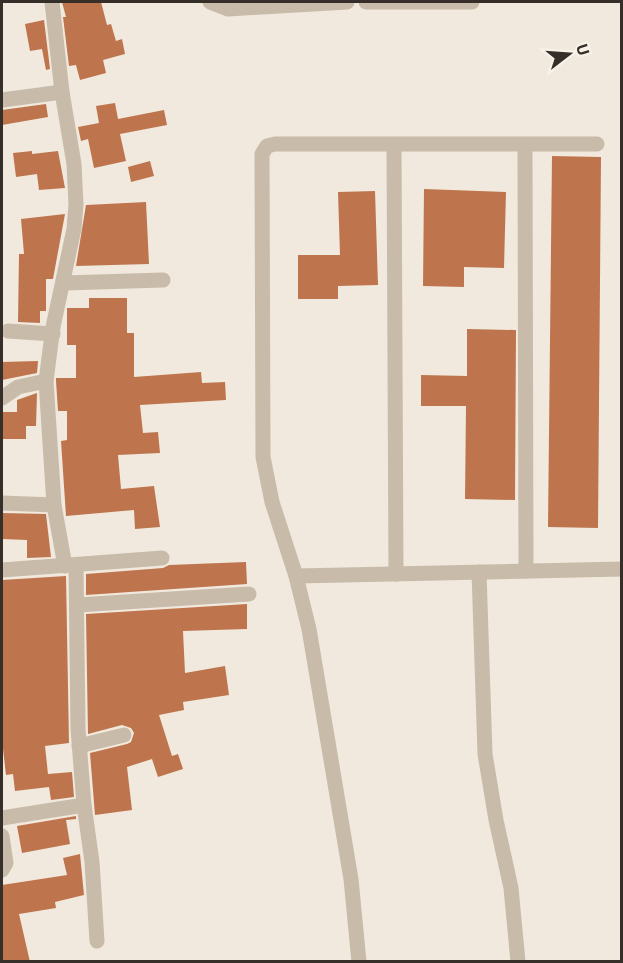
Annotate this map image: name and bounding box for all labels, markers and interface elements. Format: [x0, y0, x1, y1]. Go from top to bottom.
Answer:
north arrow [539, 24, 599, 84]
text: U [573, 41, 595, 57]

